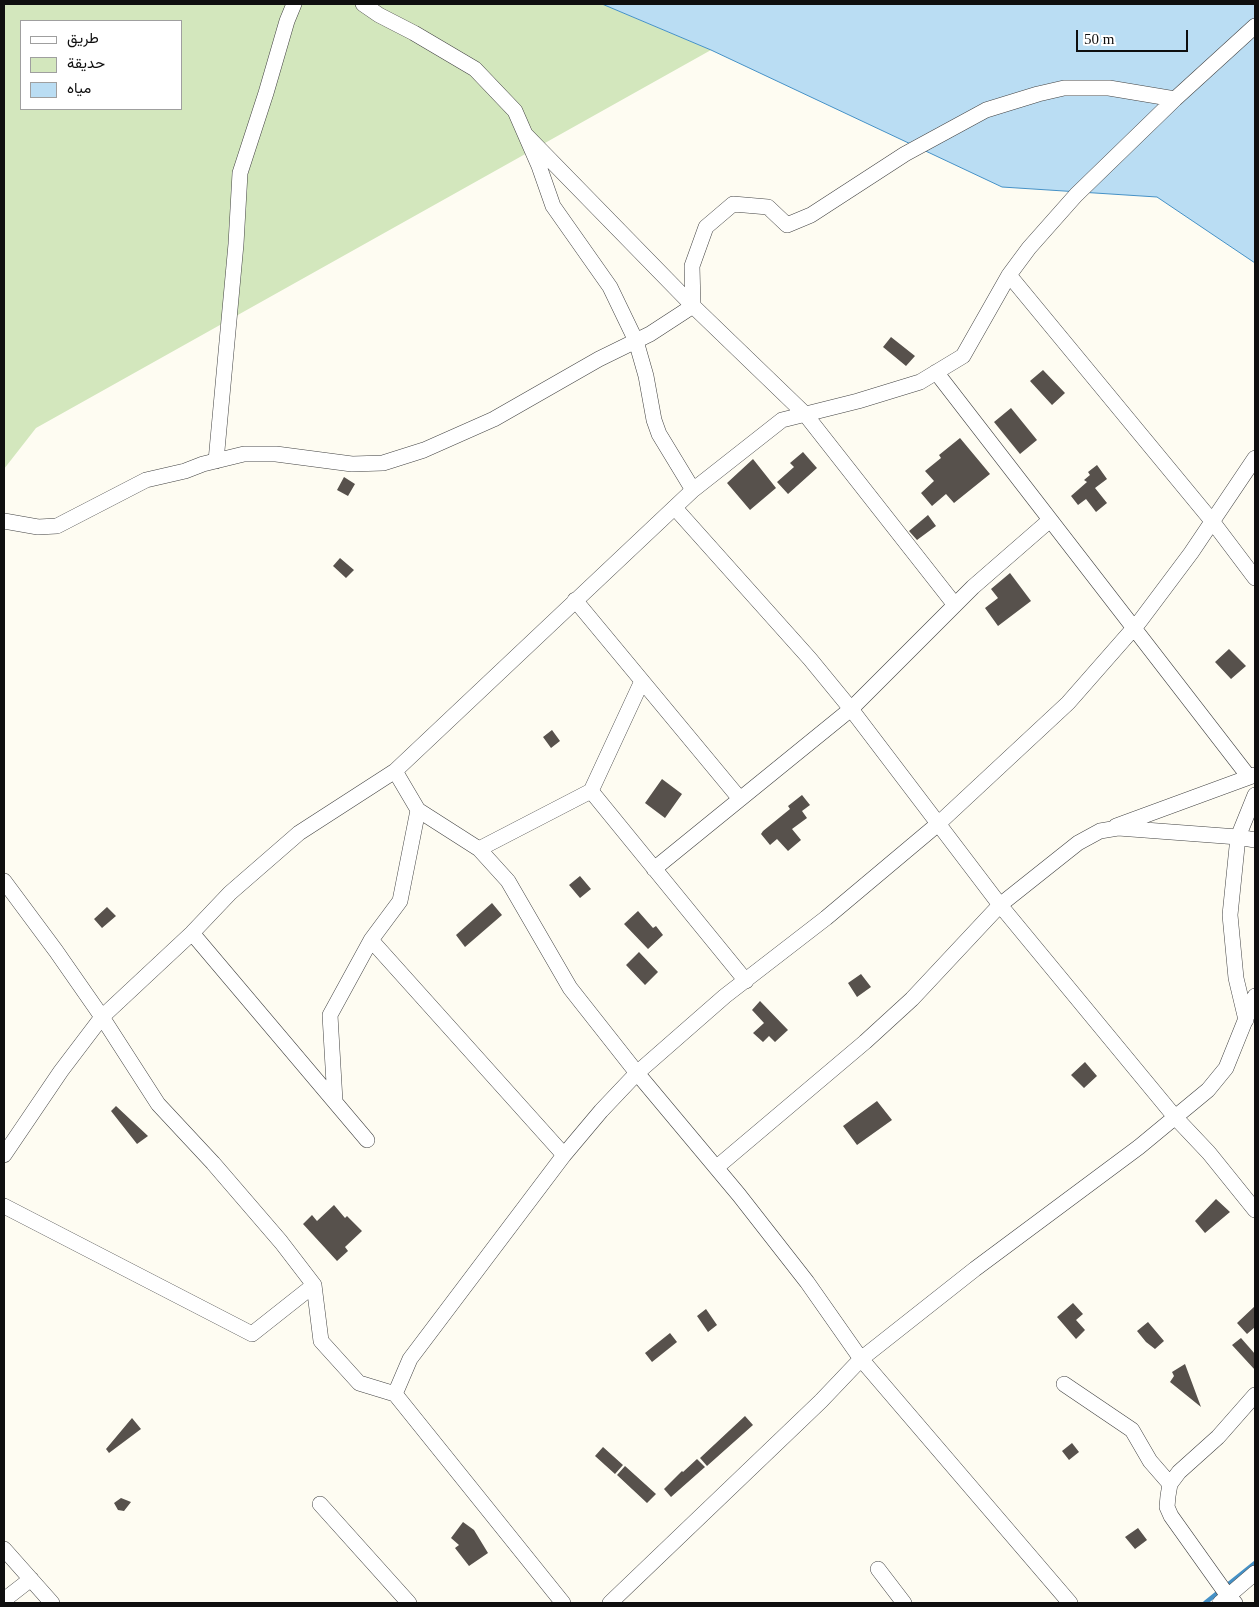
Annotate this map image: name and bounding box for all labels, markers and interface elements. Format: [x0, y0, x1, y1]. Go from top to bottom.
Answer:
legend [20, 20, 182, 110]
scale bar [1079, 20, 1192, 52]
text: طريق [67, 30, 99, 46]
text: 50 m [1084, 31, 1114, 47]
text: حديقة [67, 55, 105, 71]
text: مياه [67, 80, 91, 96]

